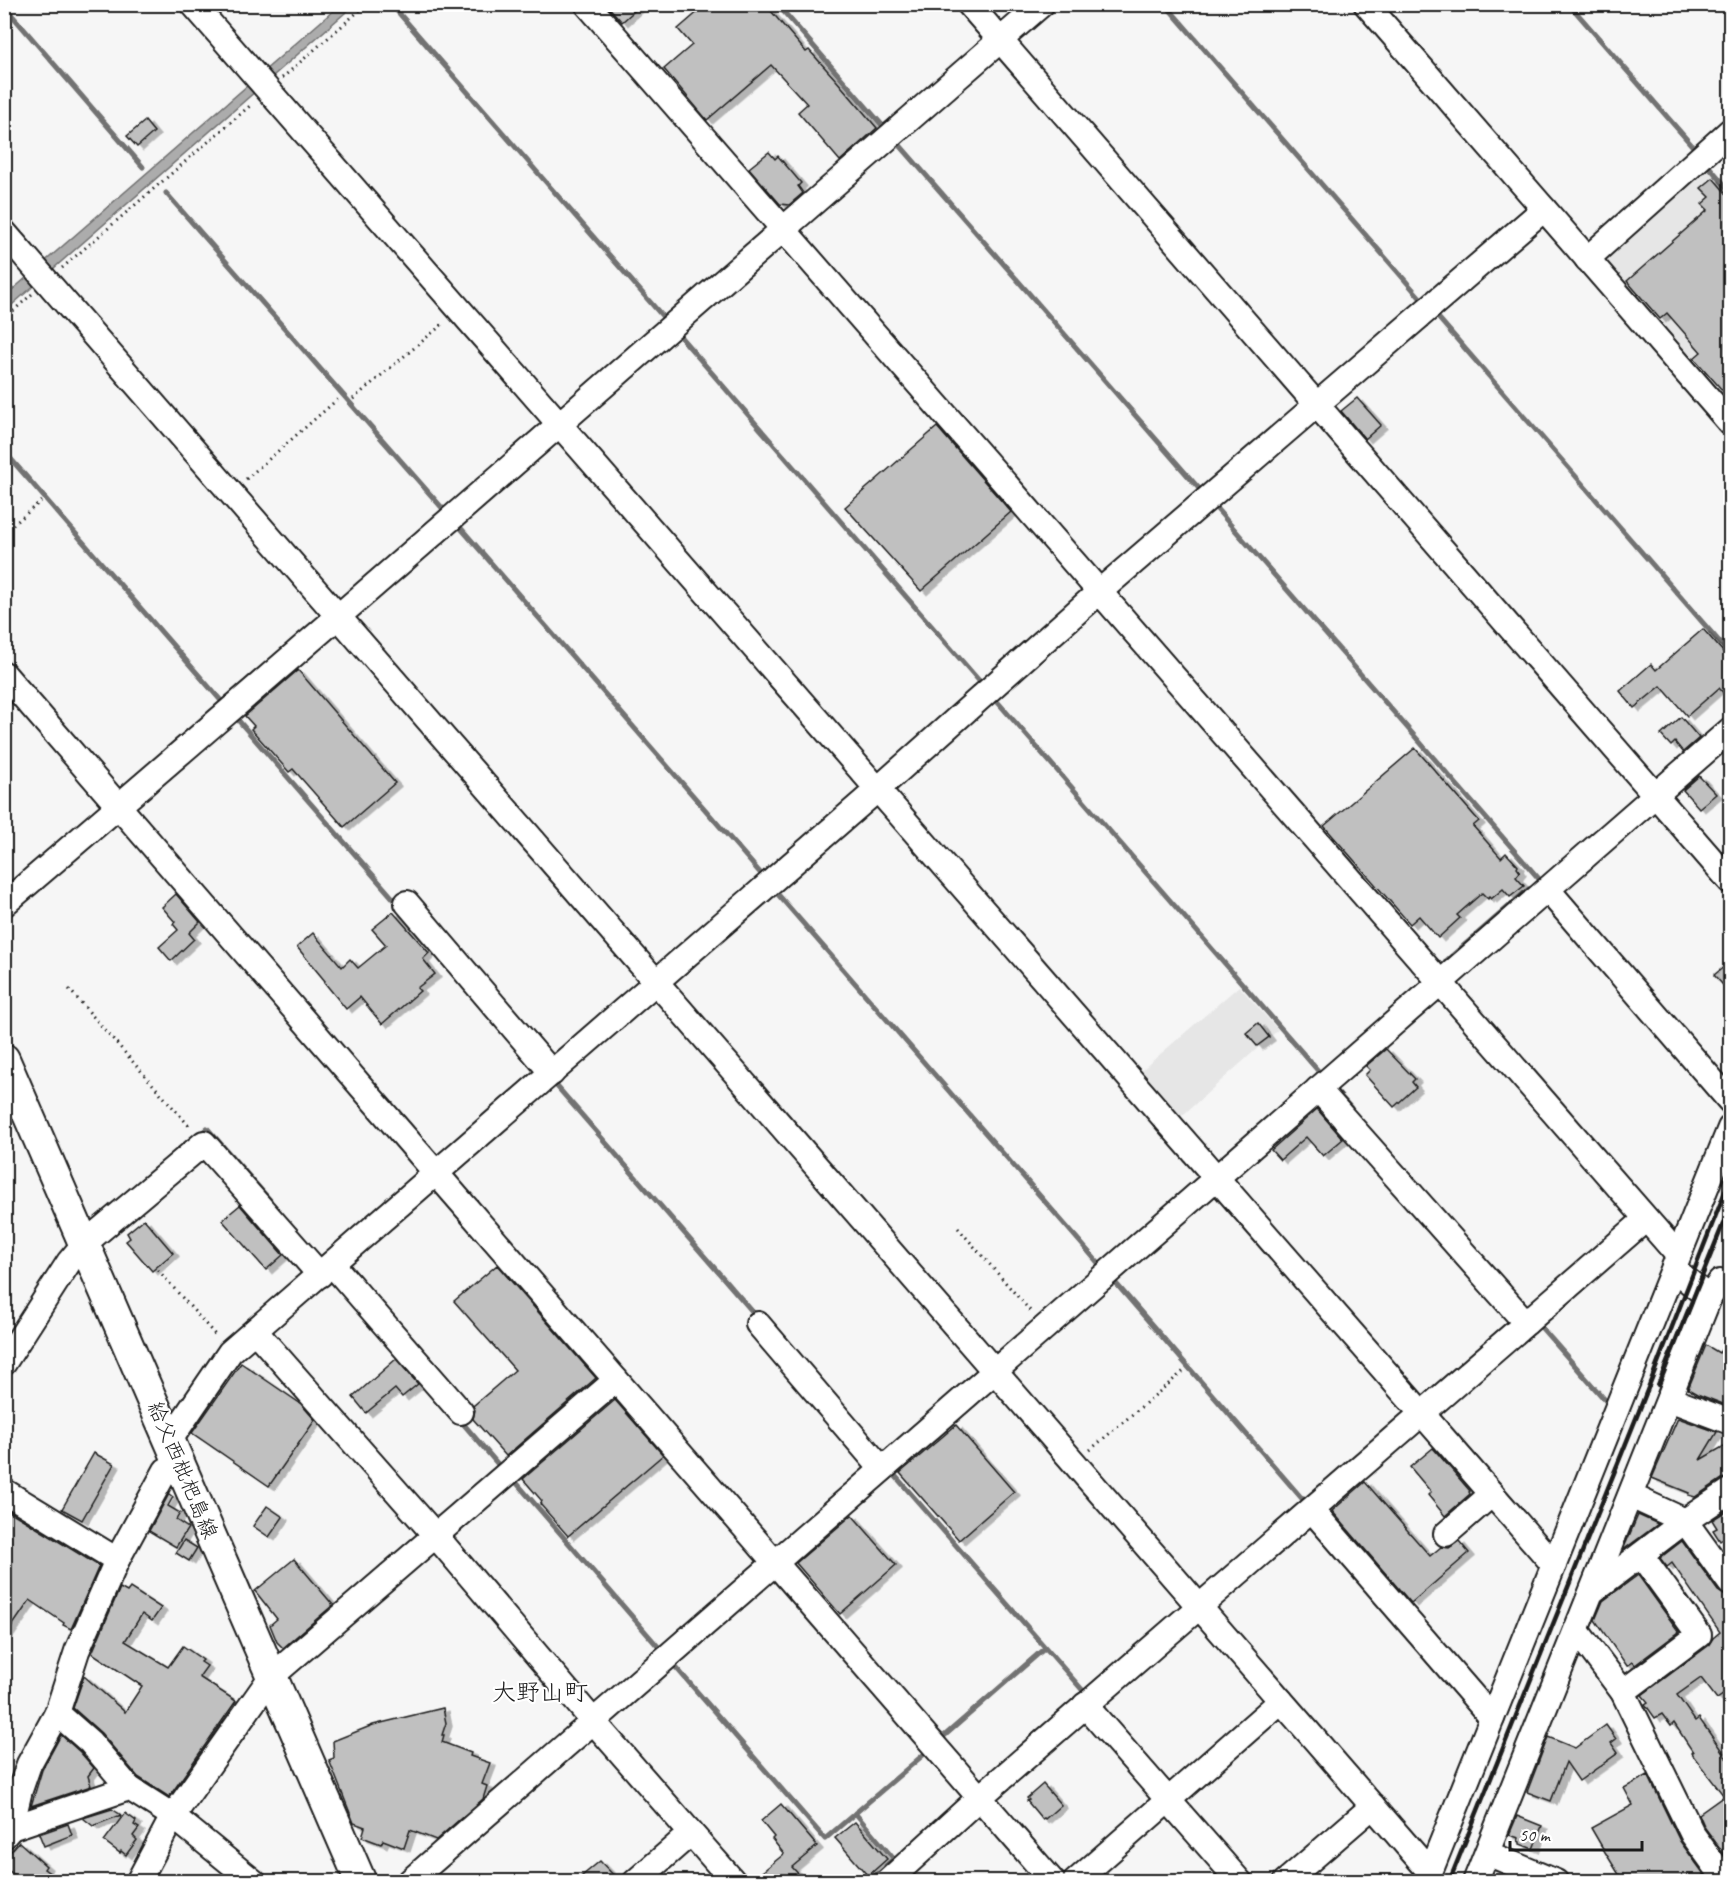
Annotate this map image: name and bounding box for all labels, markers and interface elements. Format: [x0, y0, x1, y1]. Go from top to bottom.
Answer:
street label: 給父西枇杷島線 [142, 1397, 224, 1543]
district label: 大野山町 [492, 1677, 588, 1707]
scale bar [1510, 1814, 1642, 1852]
text: 50 m [1519, 1824, 1552, 1846]

